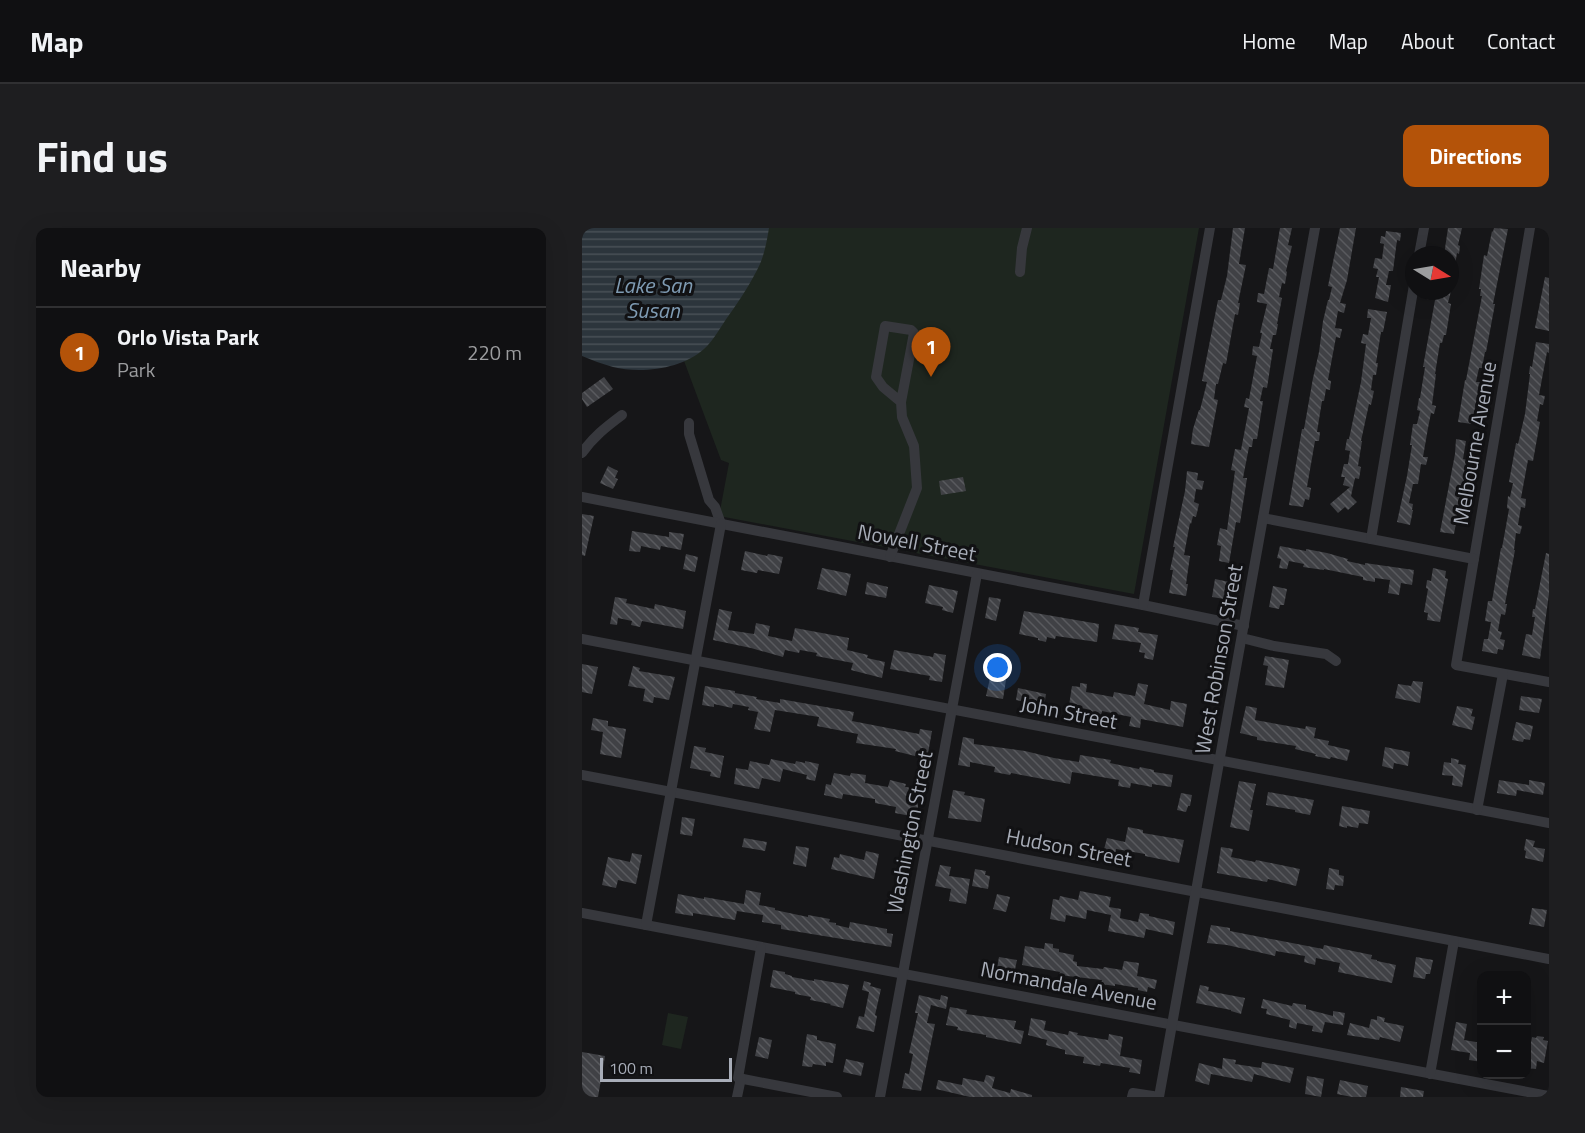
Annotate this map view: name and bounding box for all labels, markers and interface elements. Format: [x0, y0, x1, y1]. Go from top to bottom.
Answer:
text: Map [30, 20, 84, 63]
text: Home [1242, 25, 1296, 57]
text: Map [1329, 25, 1368, 57]
text: About [1401, 25, 1454, 57]
text: Contact [1487, 25, 1555, 57]
text: Find us [36, 124, 168, 188]
button: Directions [1403, 125, 1549, 187]
north arrow [1405, 246, 1459, 300]
text: Nearby [60, 248, 141, 287]
water label: Lake San Susan [614, 268, 693, 327]
text: Orlo Vista Park [117, 320, 259, 354]
pin: 1 [912, 328, 950, 377]
text: 1 [74, 337, 85, 368]
text: 220 m [467, 337, 522, 368]
text: Park [117, 354, 155, 385]
street label: Melbourne Avenue [1444, 359, 1504, 527]
street label: Nowell Street [855, 515, 980, 569]
street label: West Robinson Street [1186, 561, 1251, 756]
your location [983, 653, 1012, 682]
street label: John Street [1018, 687, 1121, 737]
street label: Washington Street [878, 747, 941, 916]
street label: Hudson Street [1003, 819, 1135, 875]
street label: Normandale Avenue [978, 952, 1160, 1018]
map controls [1477, 971, 1531, 1079]
button: + [1477, 971, 1531, 1025]
button: − [1477, 1025, 1531, 1079]
scale bar [600, 1055, 732, 1082]
text: 100 m [609, 1056, 653, 1080]

